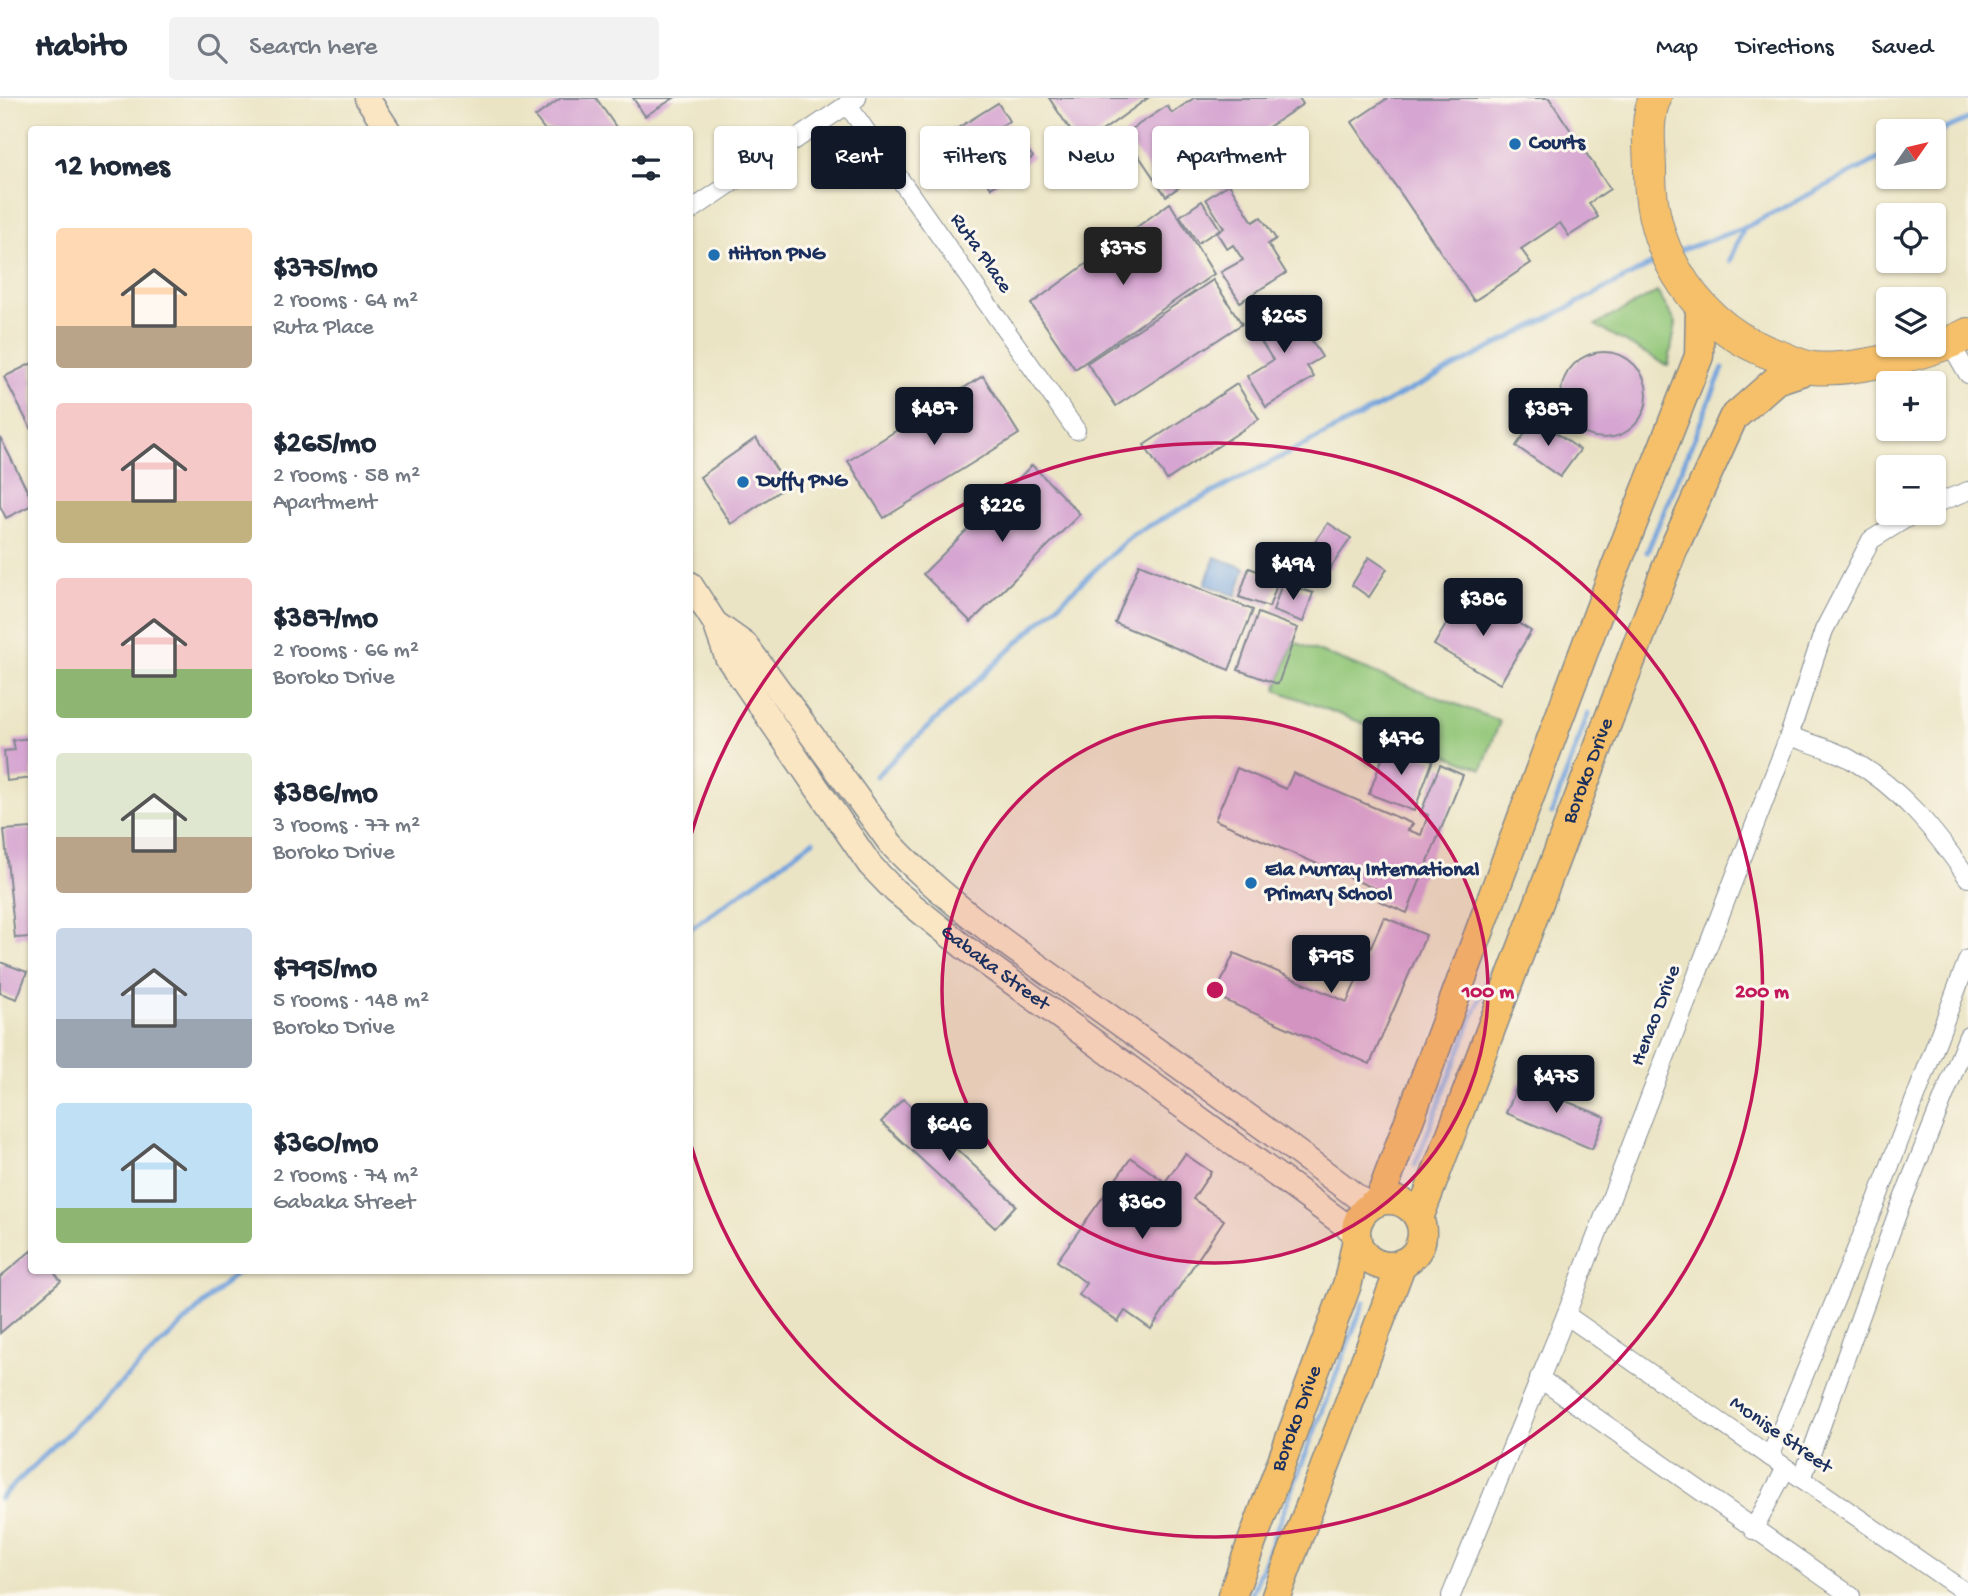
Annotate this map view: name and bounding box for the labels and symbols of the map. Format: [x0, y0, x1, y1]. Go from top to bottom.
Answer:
north arrow [1876, 119, 1946, 189]
place label: Courts [1528, 132, 1586, 157]
marker: Courts [1507, 136, 1523, 152]
street label: Ruta Place [943, 209, 1017, 300]
pin: $375 [1082, 228, 1164, 287]
place label: Hitron PNG [728, 243, 827, 268]
marker: Hitron PNG [706, 247, 722, 263]
pin: $265 [1243, 296, 1325, 355]
pin: $487 [893, 388, 975, 447]
pin: $387 [1507, 388, 1589, 448]
place label: Duffy PNG [755, 470, 849, 495]
marker: Duffy PNG [735, 474, 751, 490]
pin: $226 [961, 484, 1043, 544]
pin: $494 [1252, 542, 1334, 602]
pin: $386 [1442, 578, 1524, 638]
street label: Boroko Drive [1557, 714, 1621, 828]
pin: $476 [1360, 718, 1442, 777]
place label: Ela Murray International Primary School [1264, 859, 1480, 908]
marker: Ela Murray International Primary School [1243, 875, 1259, 891]
street label: Gabaka Street [935, 920, 1056, 1019]
pin: $795 [1290, 936, 1372, 995]
street label: Henao Drive [1626, 961, 1688, 1070]
centre of rings [1203, 978, 1227, 1002]
text: 100 m [1461, 981, 1514, 1006]
text: 200 m [1735, 981, 1789, 1006]
pin: $475 [1515, 1056, 1597, 1115]
pin: $646 [908, 1104, 990, 1163]
pin: $360 [1101, 1182, 1183, 1241]
street label: Boroko Drive [1266, 1361, 1329, 1476]
street label: Monise Street [1724, 1391, 1838, 1482]

